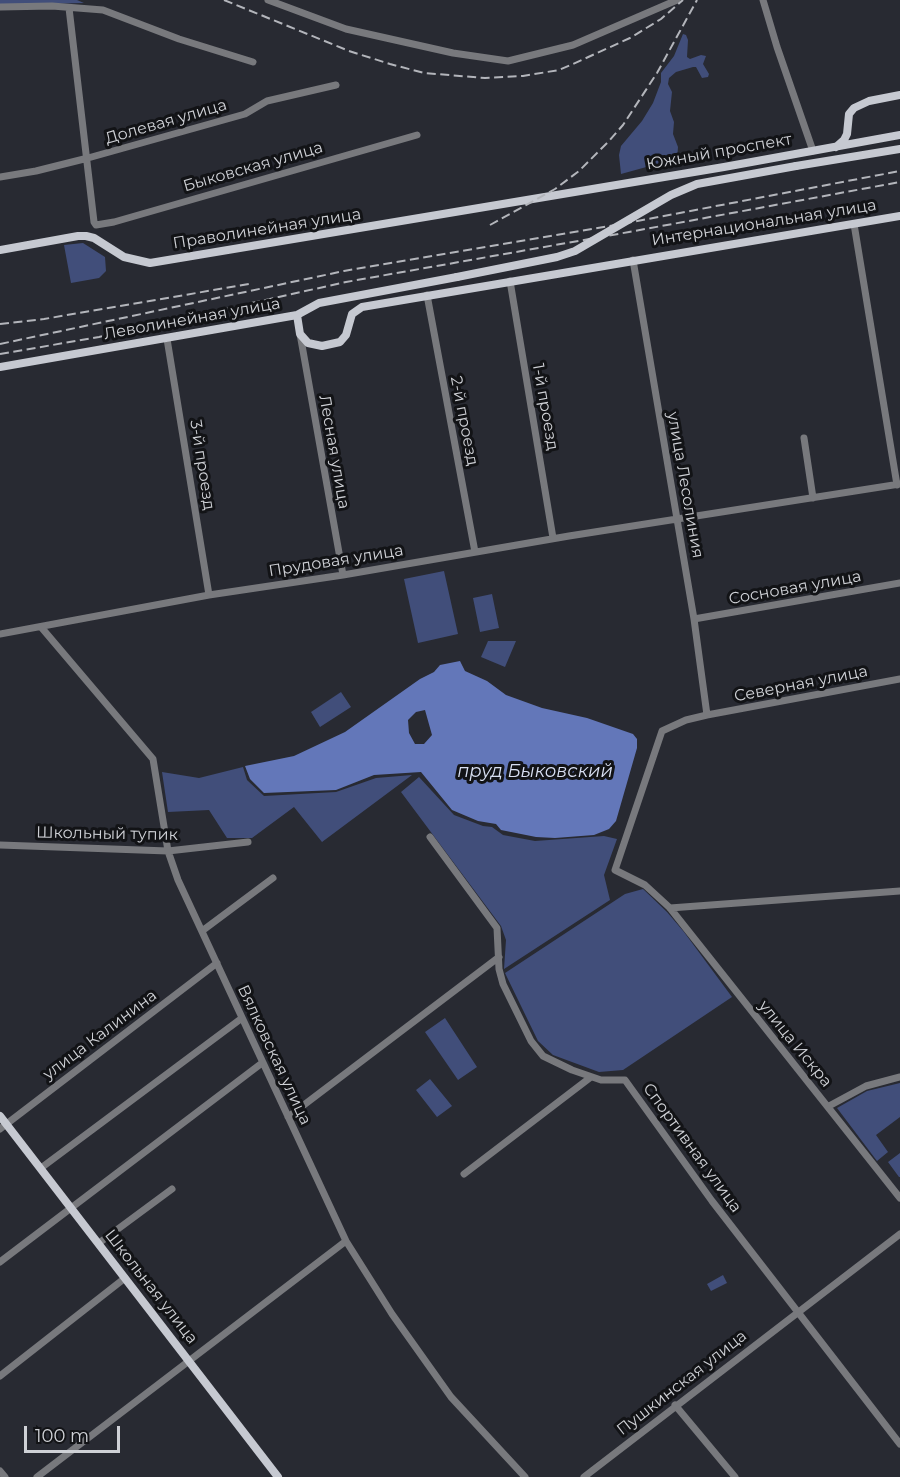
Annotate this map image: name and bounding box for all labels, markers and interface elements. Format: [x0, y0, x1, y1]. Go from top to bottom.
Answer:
street label: Долевая улица [103, 95, 229, 149]
street label: Южный проспект [645, 130, 793, 174]
street label: Быковская улица [181, 138, 325, 196]
street label: Интернациональная улица [650, 196, 878, 250]
street label: Праволинейная улица [172, 205, 362, 253]
street label: Леволинейная улица [102, 294, 282, 344]
street label: 1-й проезд [528, 362, 562, 452]
street label: 2-й проезд [446, 374, 482, 468]
street label: Лесная улица [315, 393, 353, 511]
street label: улица Лесолиния [663, 410, 707, 560]
street label: 3-й проезд [185, 418, 219, 512]
street label: Прудовая улица [267, 541, 405, 581]
street label: Сосновая улица [727, 567, 863, 609]
street label: Северная улица [733, 662, 869, 706]
water label: пруд Быковский [457, 761, 613, 783]
street label: Школьный тупик [36, 823, 178, 845]
street label: Вялковская улица [233, 982, 315, 1128]
street label: улица Калинина [39, 986, 161, 1084]
street label: улица Искра [754, 997, 836, 1091]
street label: Спортивная улица [639, 1080, 745, 1216]
street label: Школьная улица [100, 1226, 202, 1348]
street label: Пушкинская улица [613, 1326, 751, 1440]
scale bar [27, 1414, 123, 1452]
text: 100 m [35, 1425, 89, 1447]

